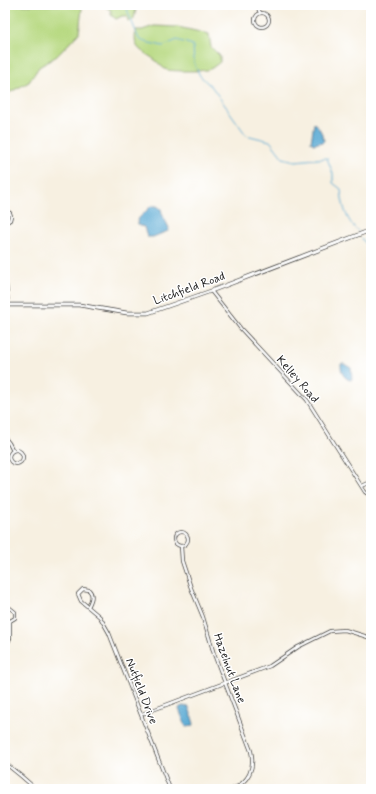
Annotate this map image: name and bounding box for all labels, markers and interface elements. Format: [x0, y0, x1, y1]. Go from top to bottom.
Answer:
street label: Litchfield Road [151, 269, 227, 309]
street label: Kelley Road [272, 352, 322, 407]
street label: Hazelnut Lane [209, 631, 249, 706]
street label: Nutfield Drive [121, 656, 161, 727]

